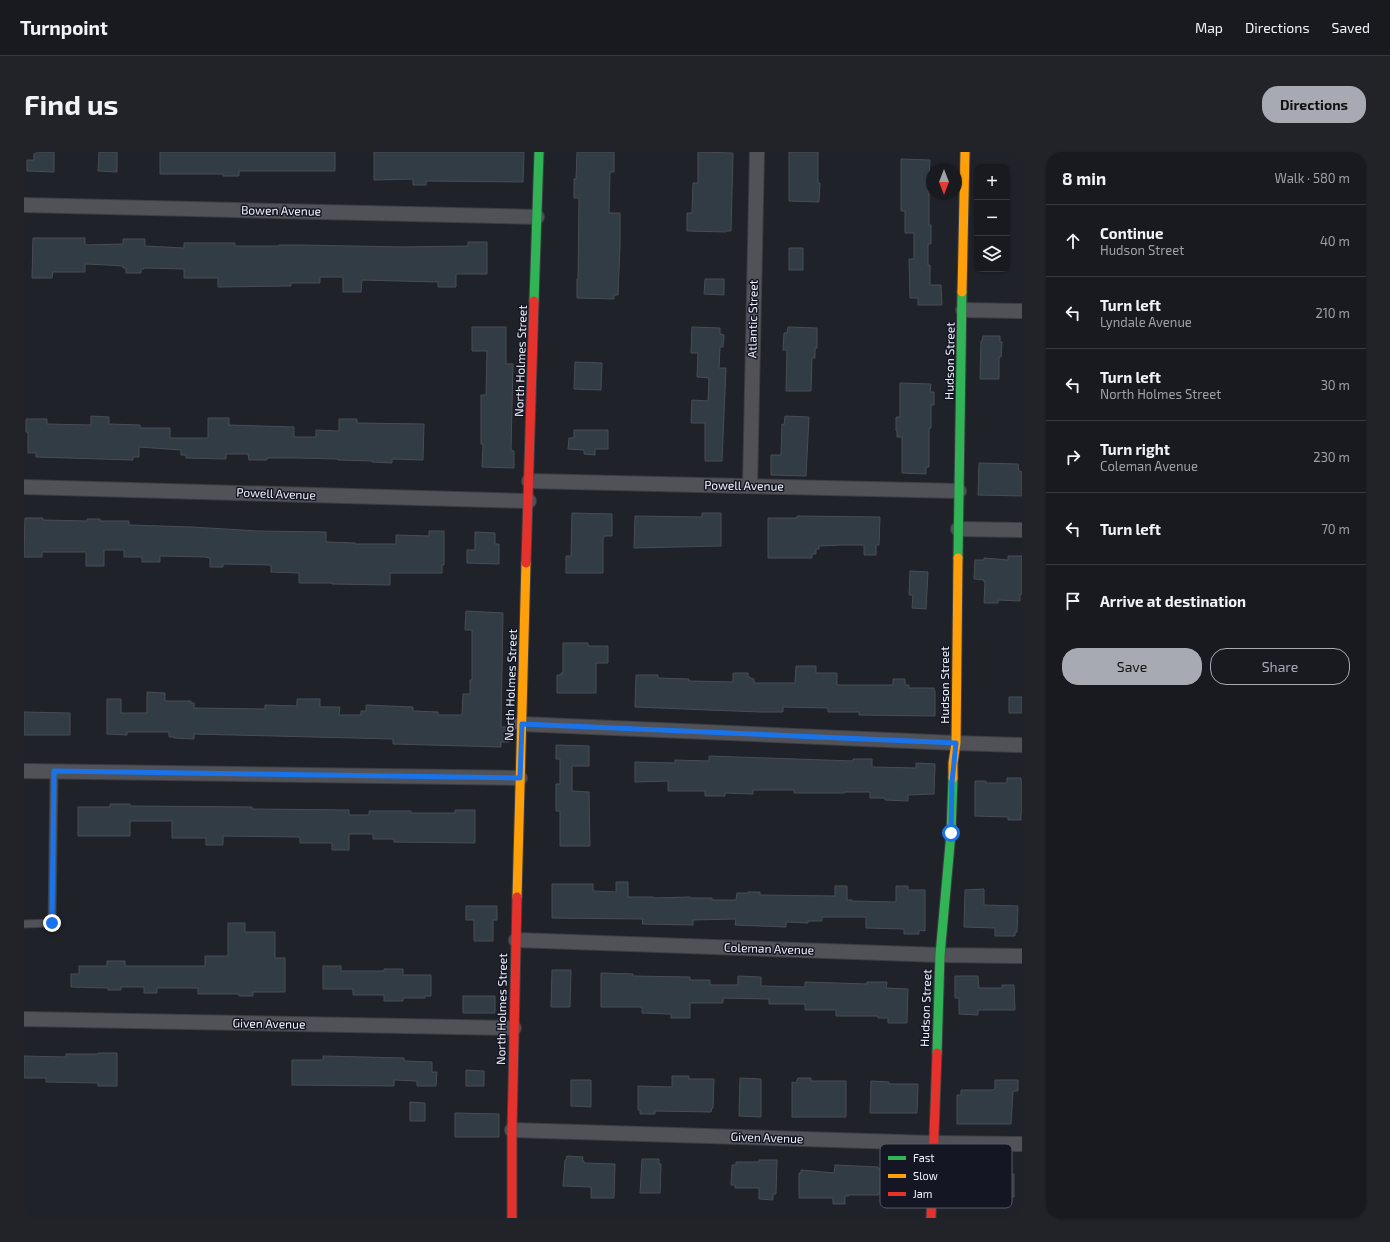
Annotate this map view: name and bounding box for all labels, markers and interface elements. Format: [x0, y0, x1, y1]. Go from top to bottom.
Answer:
text: Turnpoint [20, 16, 108, 39]
text: Map [1195, 19, 1223, 36]
text: Directions [1245, 19, 1310, 36]
text: Saved [1332, 19, 1370, 36]
button: Directions [1262, 86, 1366, 123]
text: Find us [24, 87, 118, 121]
north arrow [926, 164, 962, 200]
map controls [974, 164, 1010, 272]
button: + [974, 164, 1010, 200]
text: 8 min [1062, 168, 1106, 188]
text: Walk · 580 m [1274, 170, 1350, 186]
button: − [974, 200, 1010, 236]
street label: Bowen Avenue [241, 202, 321, 218]
text: Continue [1100, 224, 1163, 242]
icon: ahead [1062, 230, 1084, 252]
text: 40 m [1320, 233, 1350, 249]
button: layers [974, 236, 1010, 272]
text: Hudson Street [1100, 242, 1184, 258]
street label: Atlantic Street [744, 279, 760, 358]
text: Turn left [1100, 296, 1161, 314]
icon: left [1062, 302, 1084, 324]
street label: North Holmes Street [511, 304, 529, 417]
text: 210 m [1315, 305, 1350, 321]
text: Lyndale Avenue [1100, 314, 1192, 330]
street label: Hudson Street [941, 322, 957, 400]
text: Turn left [1100, 368, 1161, 386]
icon: left [1062, 374, 1084, 396]
text: 30 m [1321, 377, 1350, 393]
text: North Holmes Street [1100, 386, 1221, 402]
text: Turn right [1100, 440, 1170, 458]
icon: right [1062, 446, 1084, 468]
text: 230 m [1313, 449, 1350, 465]
text: Coleman Avenue [1100, 458, 1198, 474]
street label: Powell Avenue [704, 477, 784, 493]
street label: Powell Avenue [236, 485, 316, 501]
icon: left [1062, 518, 1084, 540]
text: Turn left [1100, 520, 1161, 538]
text: 70 m [1321, 521, 1350, 537]
icon: arrive [1062, 590, 1084, 612]
text: Arrive at destination [1100, 592, 1246, 610]
street label: North Holmes Street [501, 628, 519, 741]
street label: Hudson Street [937, 646, 951, 724]
button: Save [1062, 648, 1202, 685]
button: Share [1210, 648, 1350, 685]
route start [942, 824, 960, 842]
route end [43, 914, 61, 932]
street label: Coleman Avenue [724, 939, 814, 957]
street label: North Holmes Street [493, 953, 509, 1065]
street label: Hudson Street [917, 968, 933, 1047]
street label: Given Avenue [232, 1015, 306, 1031]
street label: Given Avenue [730, 1129, 804, 1145]
legend [880, 1144, 1012, 1208]
text: Fast [913, 1151, 935, 1164]
text: Slow [913, 1169, 938, 1182]
text: Jam [913, 1187, 932, 1200]

